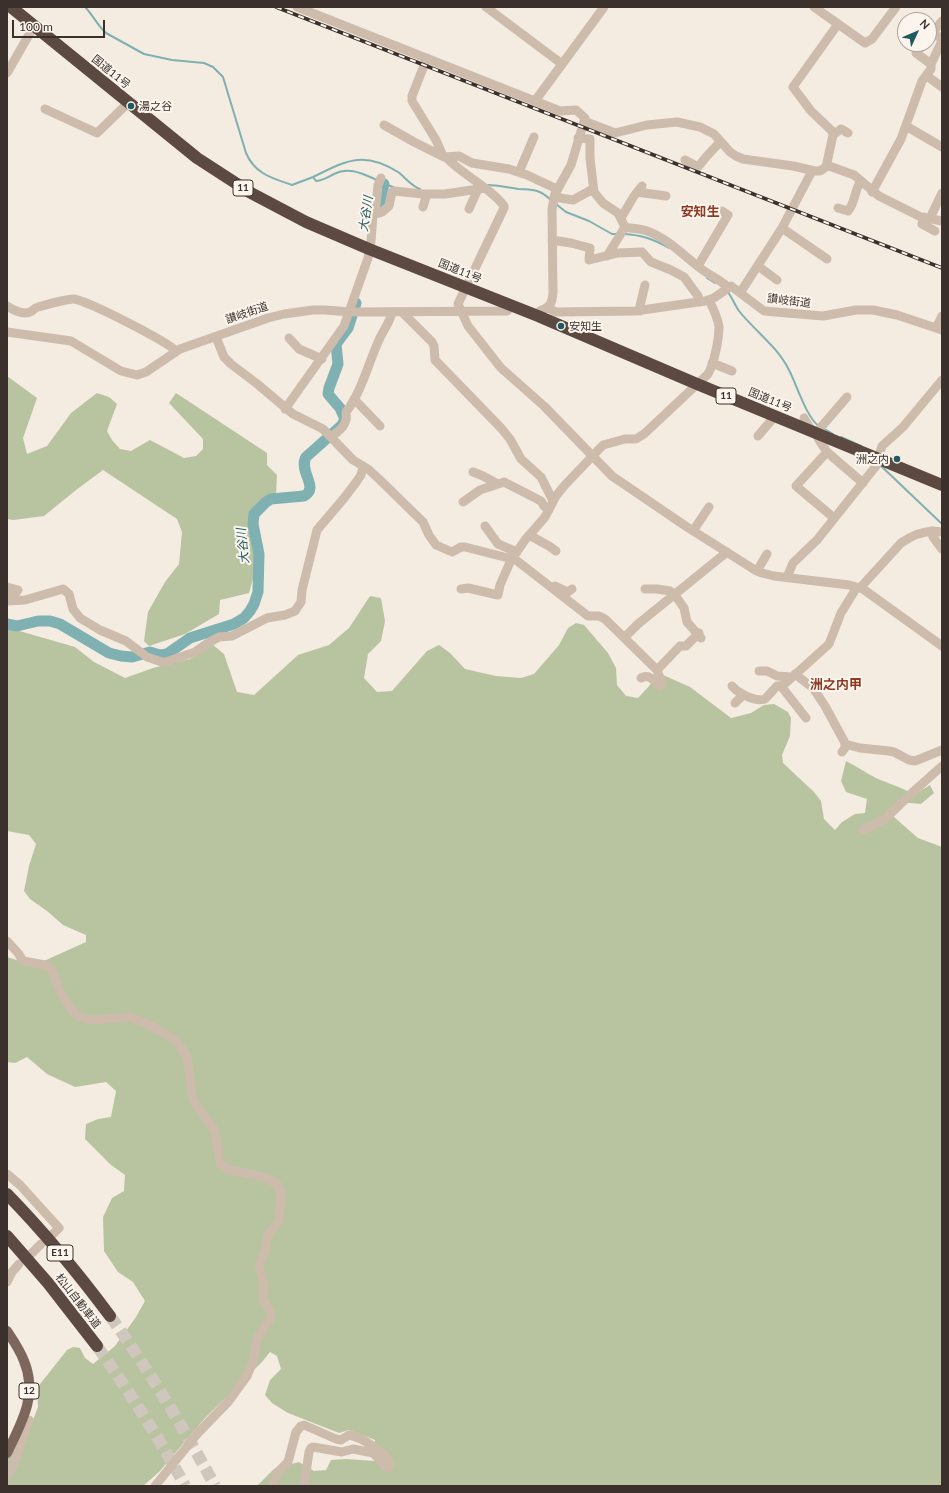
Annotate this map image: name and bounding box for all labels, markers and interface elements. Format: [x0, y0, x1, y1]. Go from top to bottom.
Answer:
scale bar [14, 12, 107, 38]
north arrow [897, 12, 937, 52]
text: N [918, 16, 933, 32]
text: 100 m [19, 19, 53, 34]
street label: 国道11号 [89, 52, 133, 92]
place label: 湯之谷 [139, 99, 172, 113]
marker: 湯之谷 [126, 101, 136, 111]
road number: 11 [233, 180, 253, 196]
water label: 大谷川 [356, 195, 376, 233]
district label: 安知生 [681, 204, 719, 220]
street label: 国道11号 [436, 256, 484, 286]
street label: 讃岐街道 [766, 292, 812, 310]
street label: 讃岐街道 [224, 300, 270, 326]
place label: 安知生 [569, 319, 602, 333]
marker: 安知生 [556, 321, 566, 331]
street label: 国道11号 [746, 385, 794, 415]
road number: 11 [716, 388, 736, 404]
place label: 洲之内 [856, 452, 889, 466]
marker: 洲之内 [892, 454, 902, 464]
water label: 大谷川 [234, 527, 252, 565]
district label: 洲之内甲 [810, 677, 862, 693]
road number: E11 [47, 1245, 73, 1261]
street label: 松山自動車道 [52, 1271, 104, 1331]
road number: 12 [19, 1383, 39, 1399]

